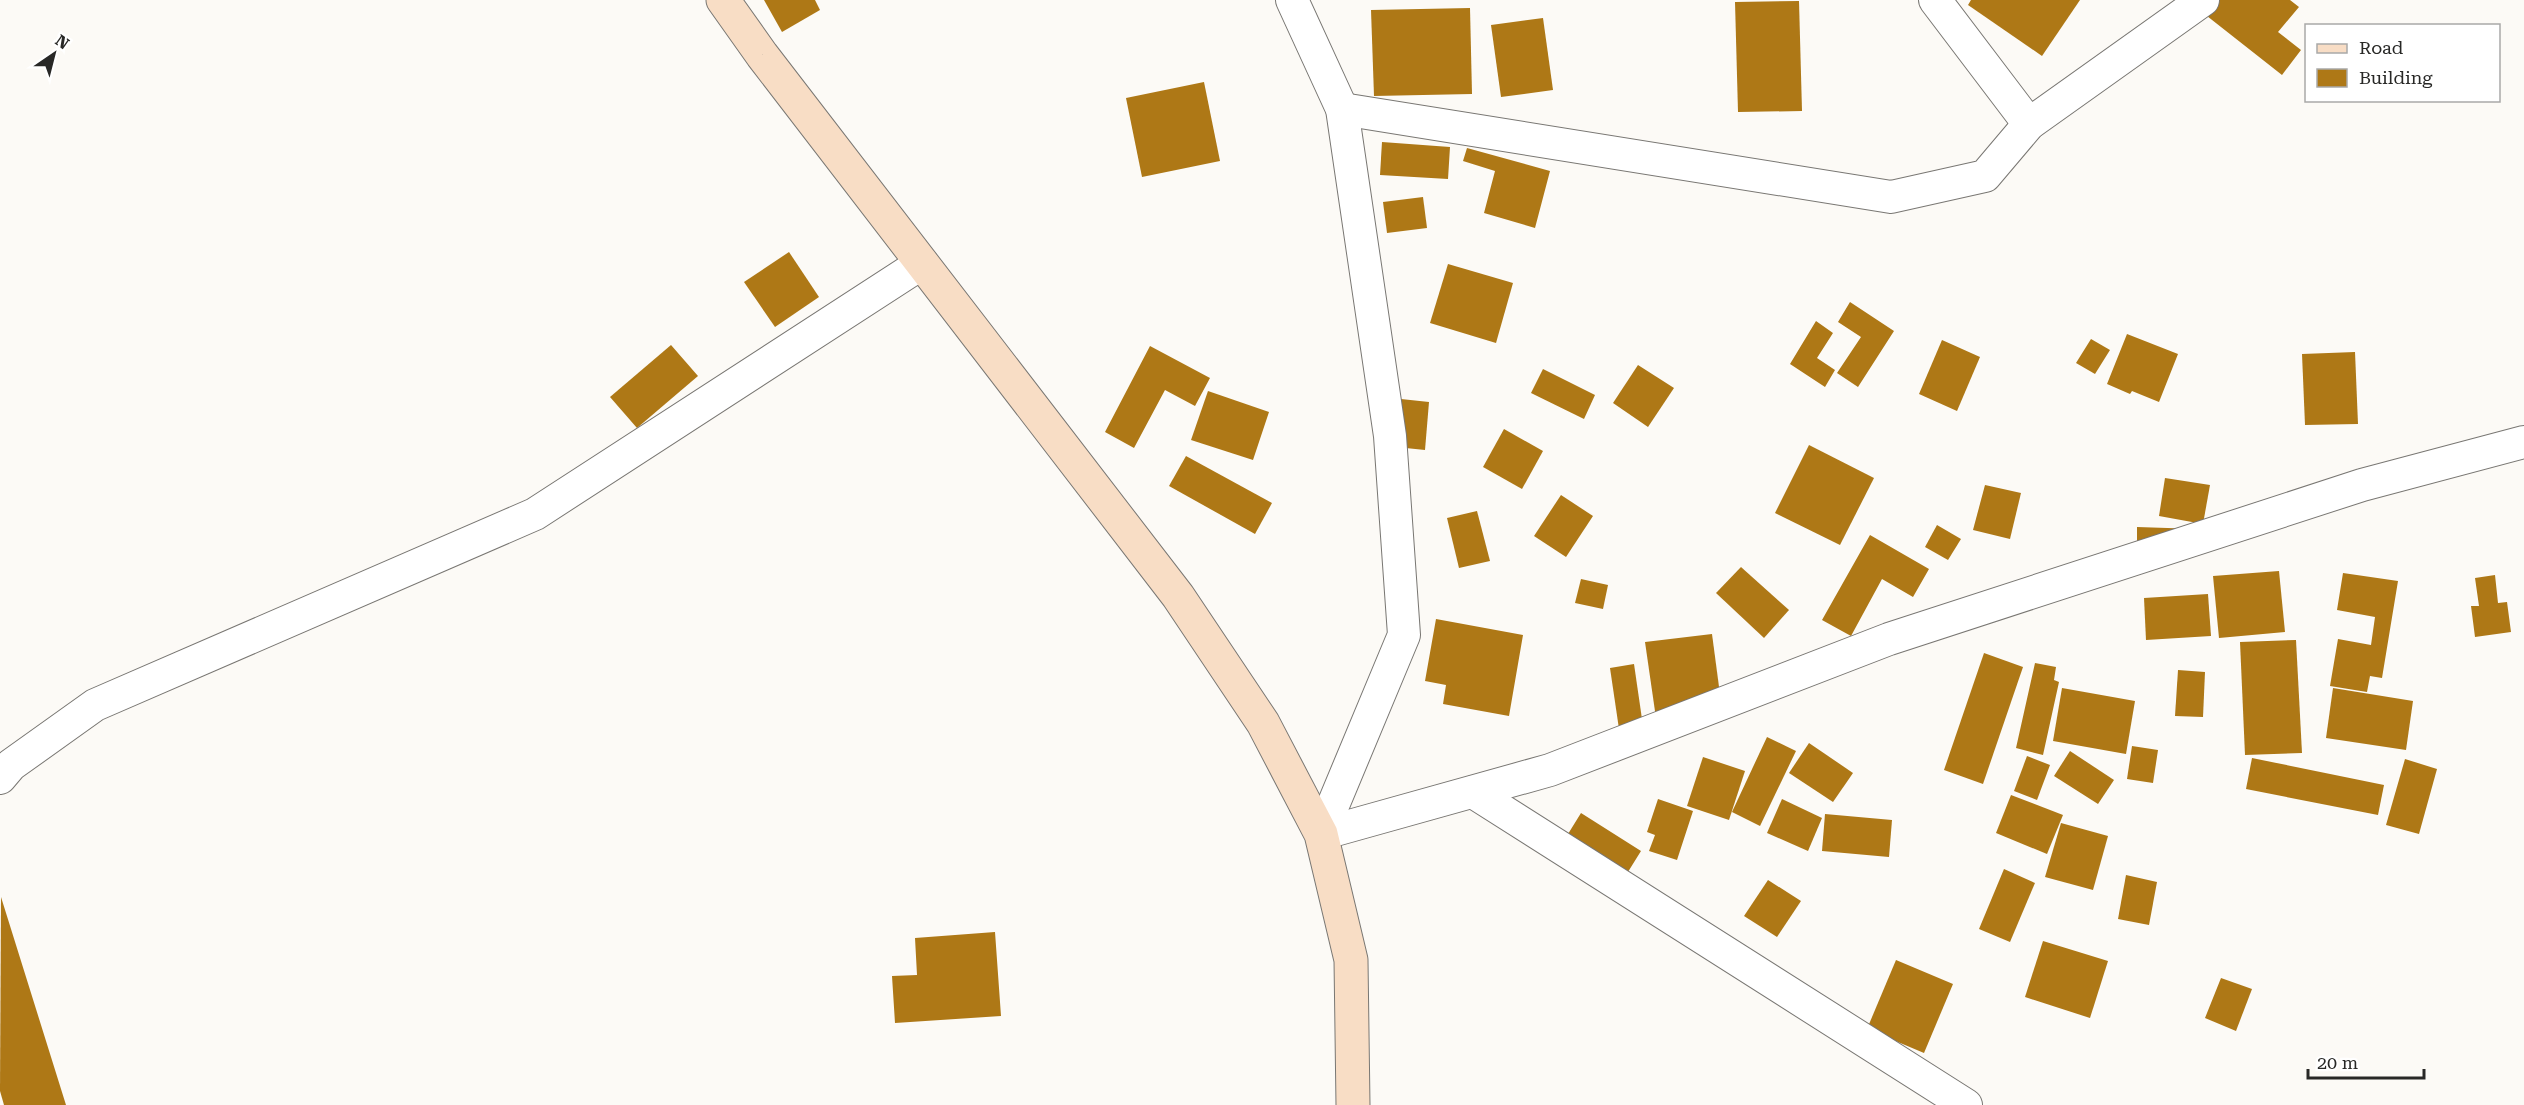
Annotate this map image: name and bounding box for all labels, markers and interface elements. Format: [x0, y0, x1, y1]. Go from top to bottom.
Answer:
north arrow [24, 24, 84, 84]
legend [2305, 24, 2500, 102]
text: N [52, 31, 73, 53]
text: Road [2359, 37, 2404, 58]
text: Building [2359, 67, 2433, 88]
scale bar [2308, 1042, 2424, 1080]
text: 20 m [2317, 1052, 2358, 1073]

